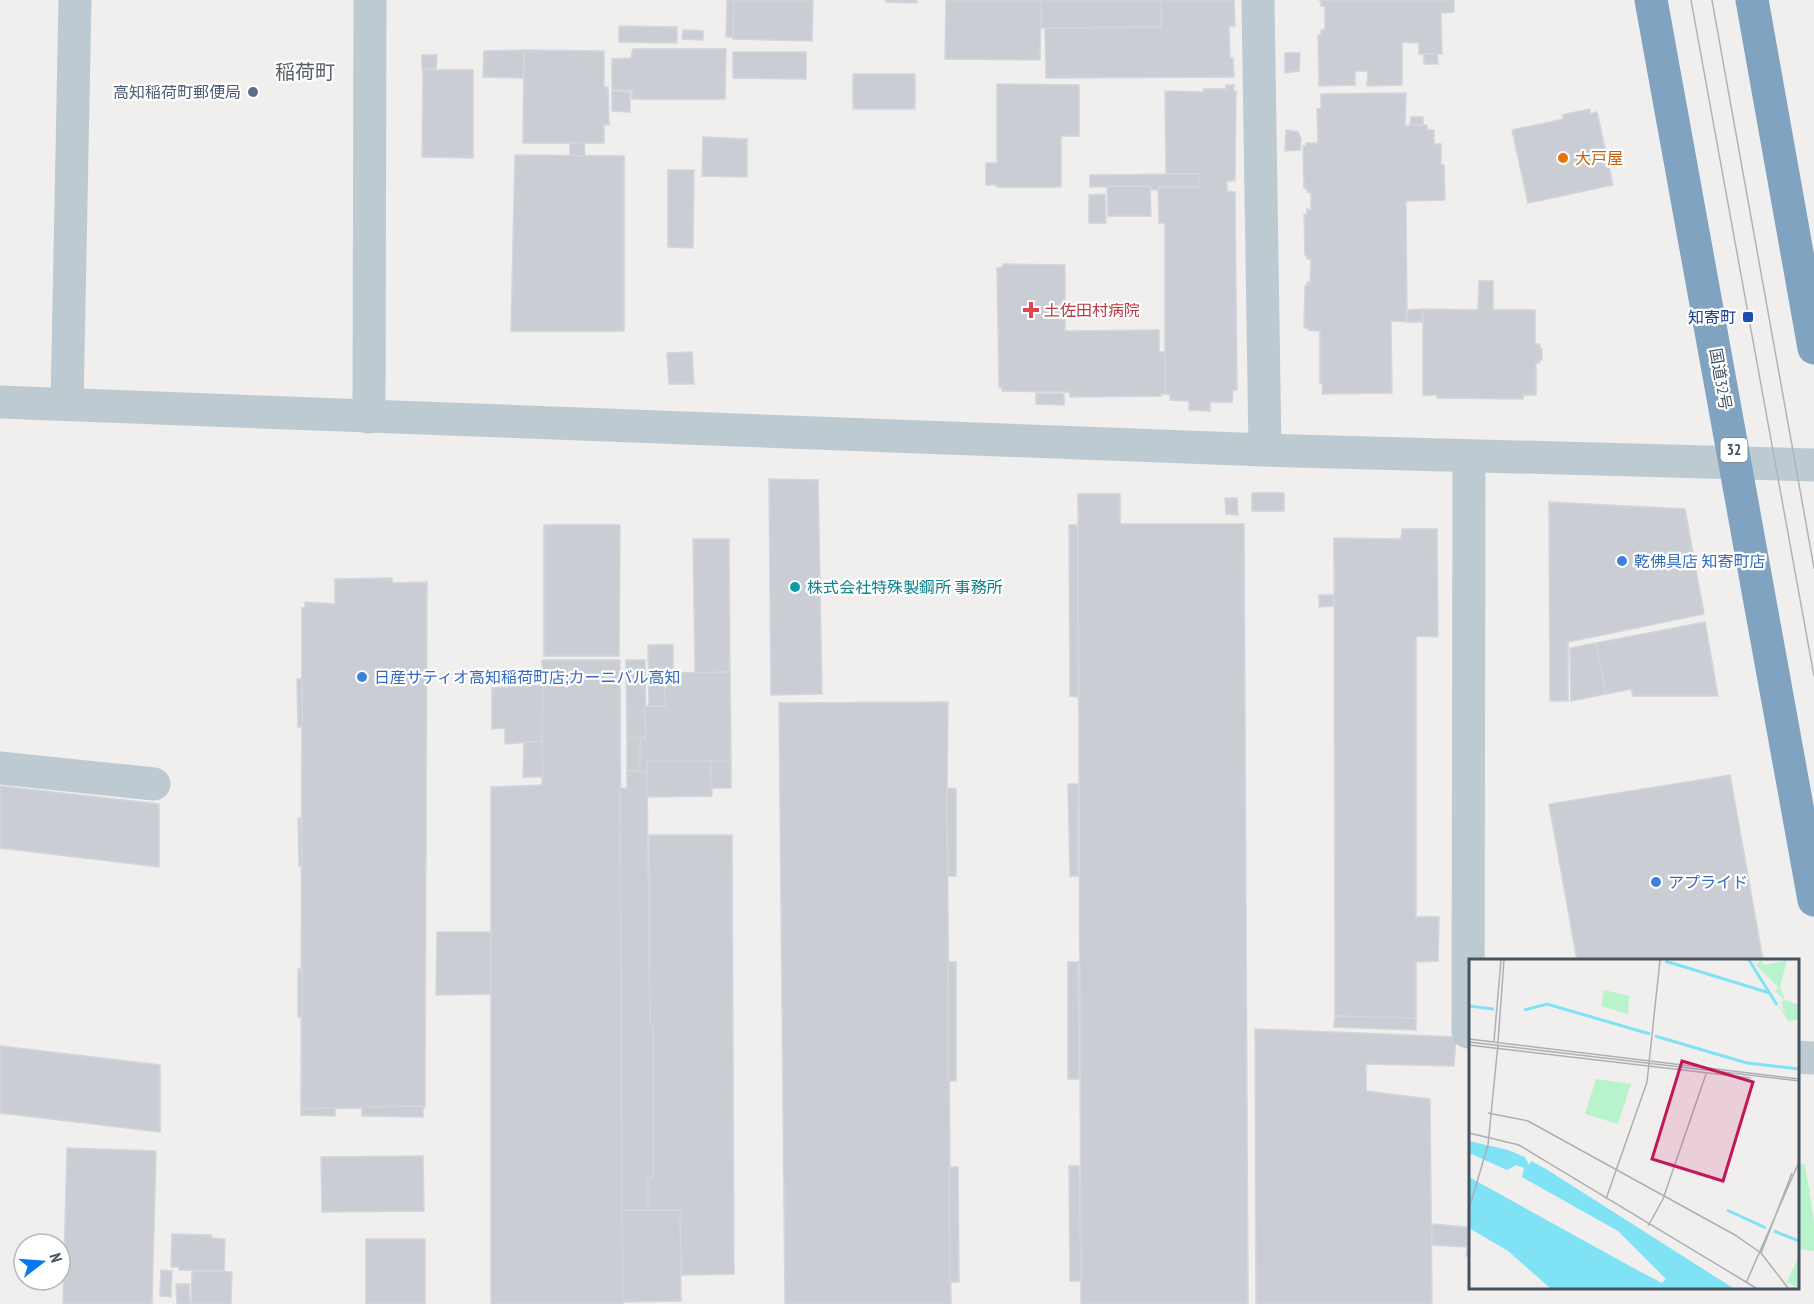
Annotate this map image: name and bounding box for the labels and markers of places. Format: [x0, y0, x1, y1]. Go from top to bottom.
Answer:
place label: 高知稲荷町郵便局 [113, 82, 241, 102]
marker: 高知稲荷町郵便局 [246, 85, 260, 99]
place label: 大戸屋 [1575, 148, 1623, 168]
marker: 大戸屋 [1556, 151, 1570, 165]
place label: 土佐田村病院 [1044, 300, 1140, 320]
marker: 土佐田村病院 [1022, 301, 1040, 319]
place label: 知寄町 [1688, 307, 1736, 327]
marker: 知寄町 [1741, 310, 1755, 324]
place label: 乾佛具店 知寄町店 [1634, 551, 1765, 571]
marker: 乾佛具店 知寄町店 [1615, 554, 1629, 568]
place label: 株式会社特殊製鋼所 事務所 [807, 577, 1002, 597]
marker: 株式会社特殊製鋼所 事務所 [788, 580, 802, 594]
place label: 日産サティオ高知稲荷町店;カーニバル高知 [374, 667, 681, 687]
marker: 日産サティオ高知稲荷町店;カーニバル高知 [355, 670, 369, 684]
place label: アプライド [1668, 872, 1748, 892]
marker: アプライド [1649, 875, 1663, 889]

